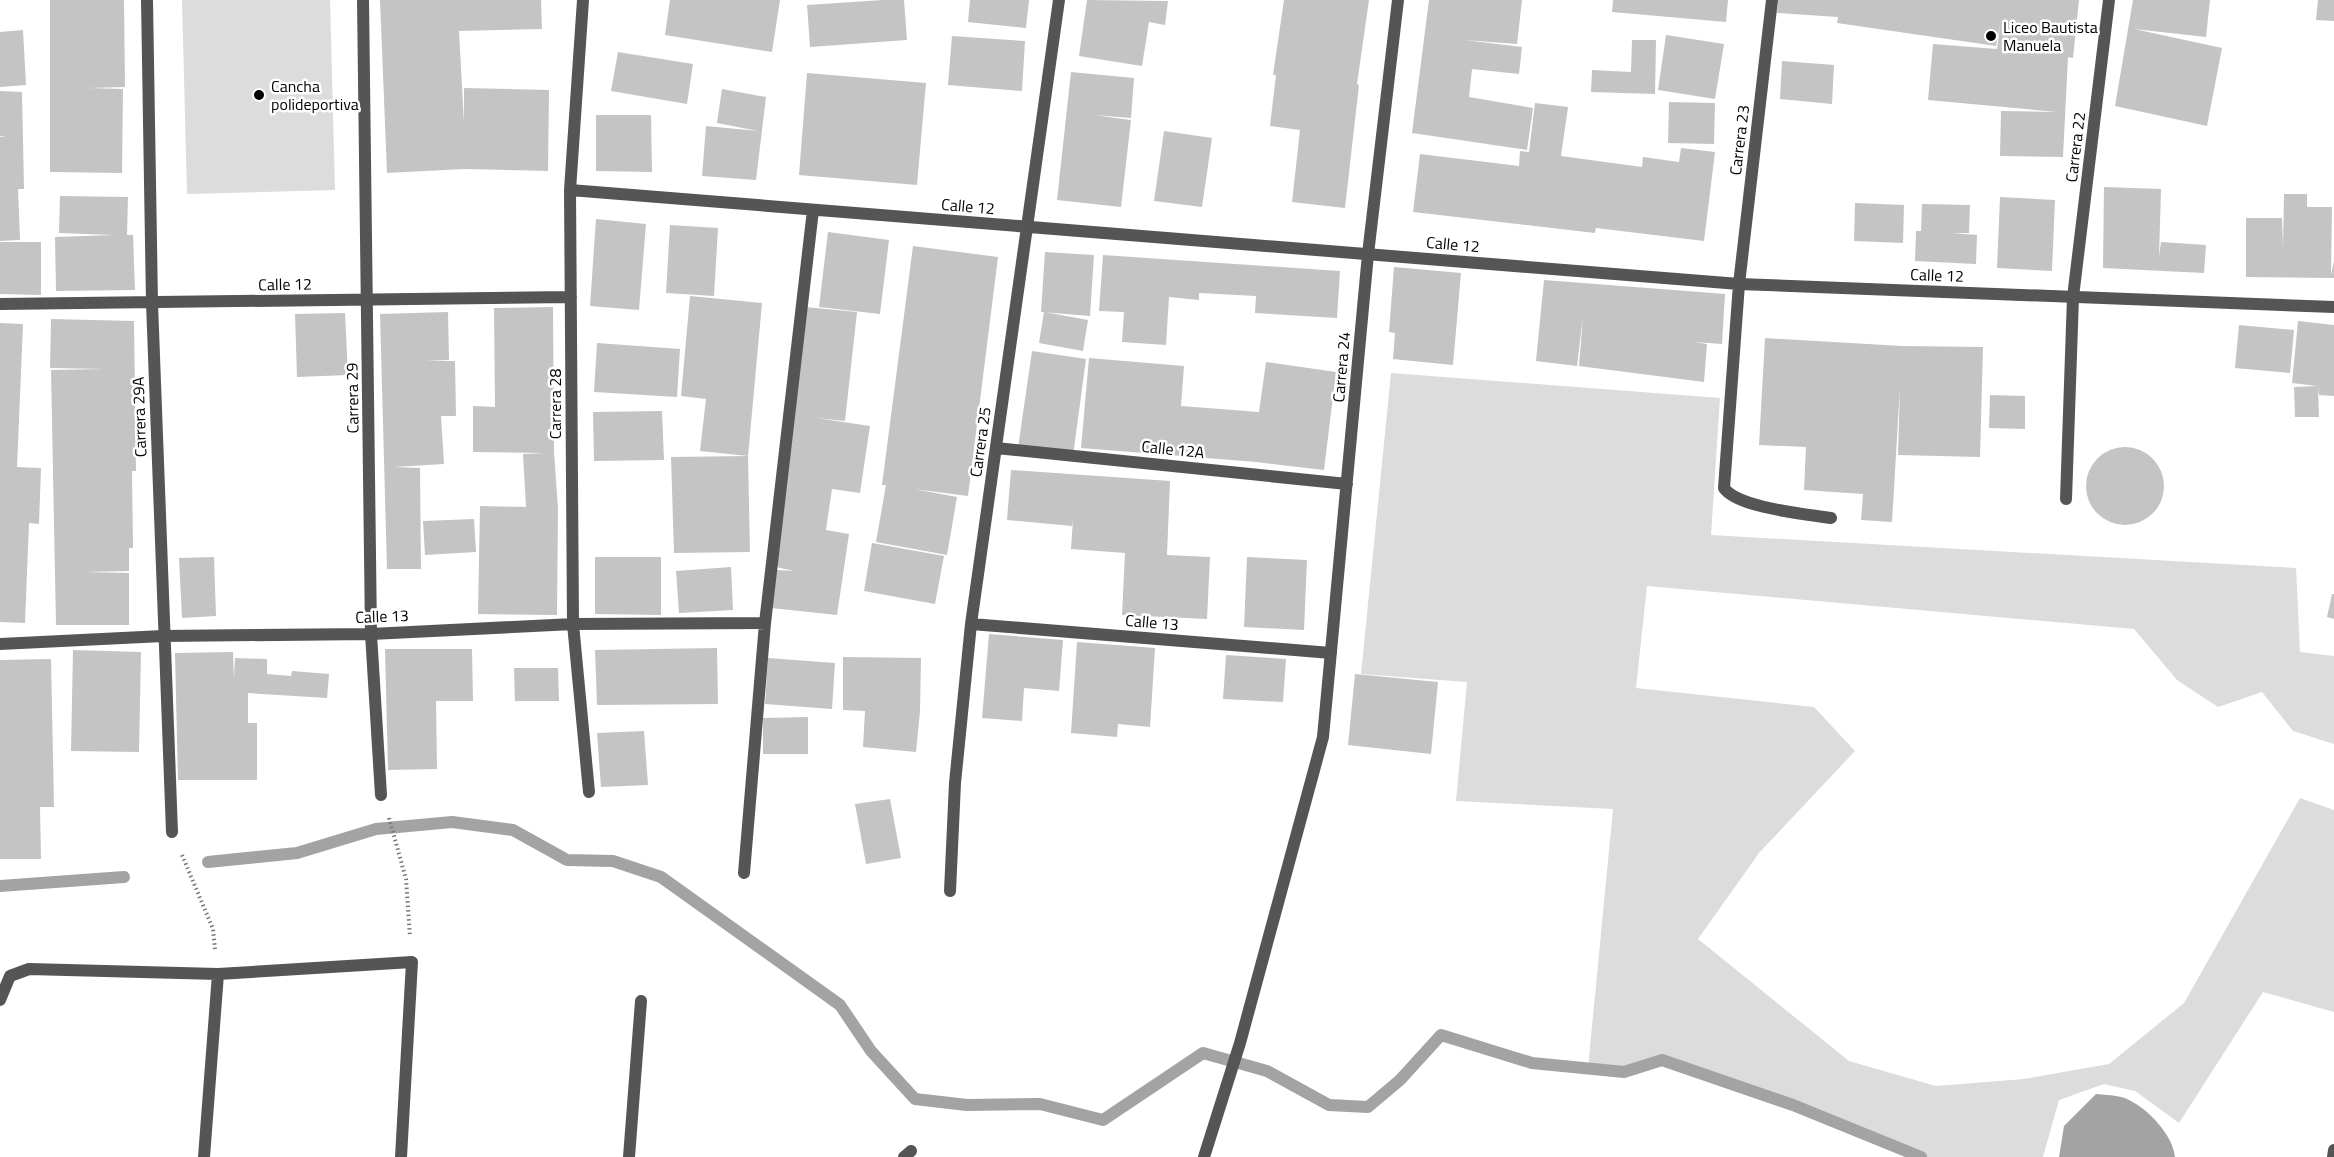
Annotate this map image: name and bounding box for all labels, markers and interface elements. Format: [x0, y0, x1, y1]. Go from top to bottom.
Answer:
place label: Liceo Bautista Manuela [2003, 15, 2098, 57]
marker: Liceo Bautista Manuela [1984, 29, 1998, 43]
place label: Cancha polideportiva [271, 74, 359, 116]
marker: Cancha polideportiva [252, 88, 266, 102]
street label: Carrera 23 [1723, 103, 1755, 177]
street label: Carrera 22 [2059, 110, 2091, 184]
street label: Calle 12 [940, 192, 996, 220]
street label: Calle 12 [1425, 230, 1481, 258]
street label: Calle 12 [1910, 262, 1964, 288]
street label: Calle 12 [258, 272, 312, 296]
street label: Carrera 24 [1326, 331, 1356, 403]
street label: Carrera 29 [339, 362, 365, 434]
street label: Carrera 28 [543, 369, 567, 439]
street label: Carrera 29A [126, 376, 152, 458]
street label: Carrera 25 [963, 405, 997, 479]
street label: Calle 12A [1140, 434, 1206, 464]
street label: Calle 13 [355, 603, 409, 629]
street label: Calle 13 [1124, 608, 1180, 636]

